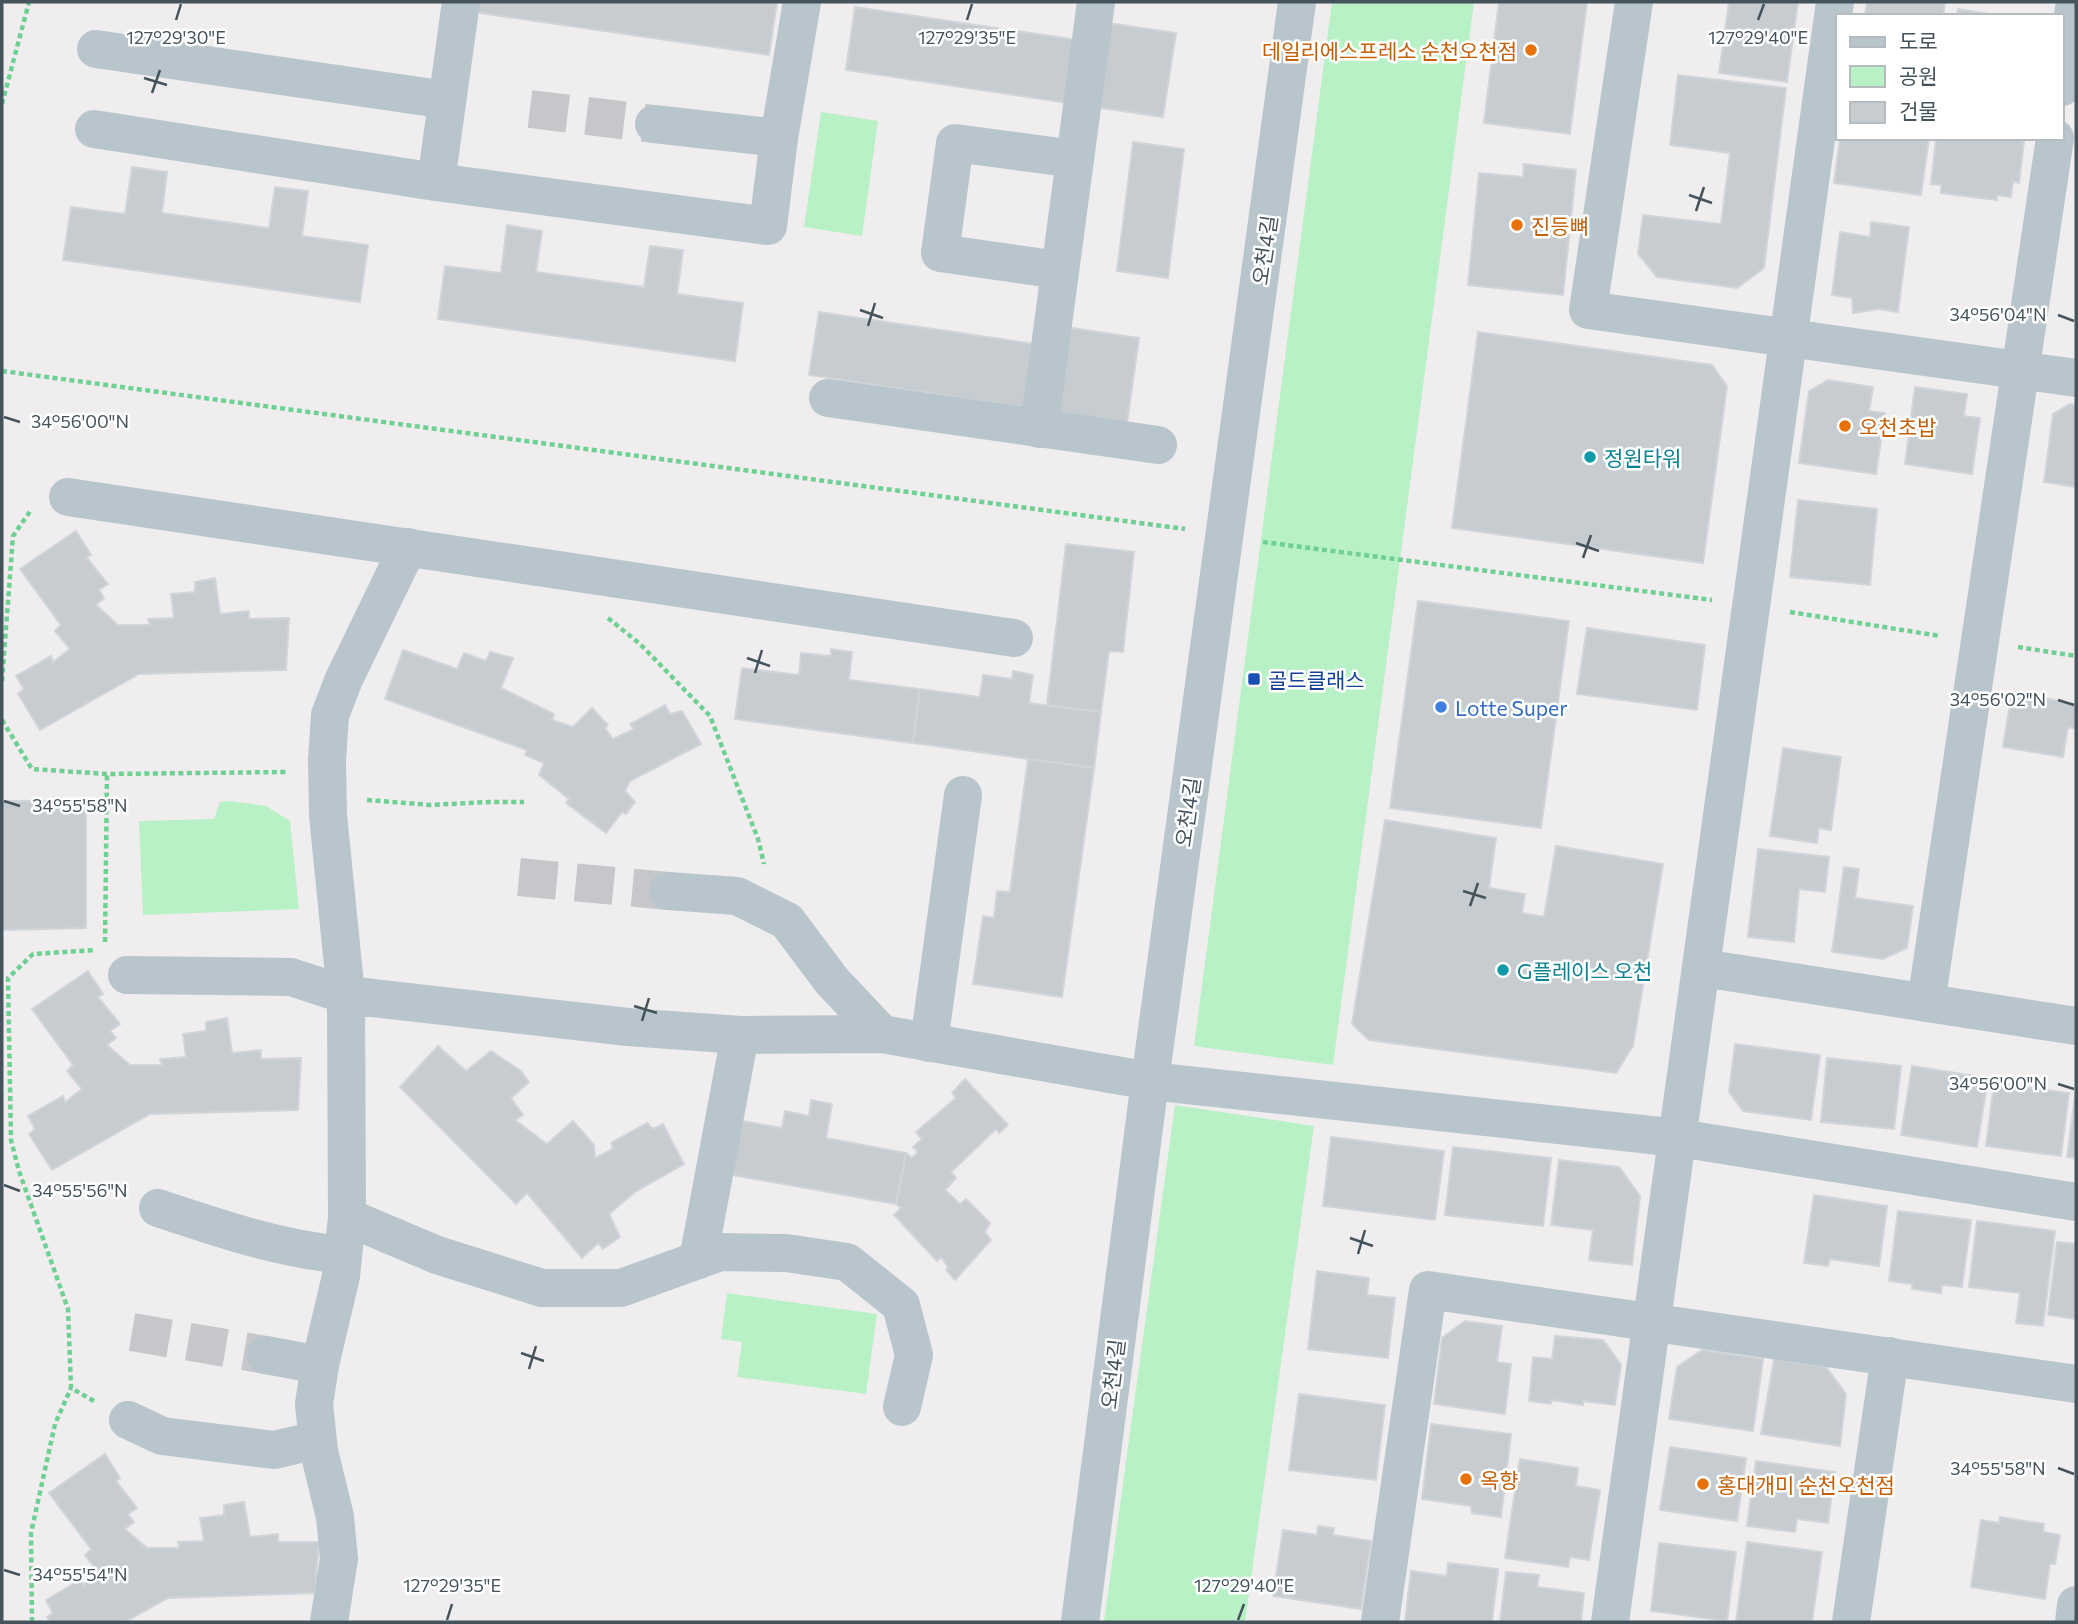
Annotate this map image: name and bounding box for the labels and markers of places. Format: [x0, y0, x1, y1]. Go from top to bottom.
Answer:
place label: 데일리에스프레소 순천오천점 [1262, 38, 1517, 63]
marker: 데일리에스프레소 순천오천점 [1523, 42, 1539, 58]
place label: 진등뼈 [1531, 213, 1589, 238]
marker: 진등뼈 [1509, 217, 1525, 233]
place label: 오천초밥 [1859, 414, 1936, 439]
marker: 오천초밥 [1837, 418, 1853, 434]
place label: 정원타워 [1604, 445, 1681, 470]
marker: 정원타워 [1582, 449, 1598, 465]
place label: 골드클래스 [1268, 667, 1365, 692]
marker: 골드클래스 [1246, 671, 1262, 687]
place label: Lotte Super [1455, 695, 1568, 720]
marker: Lotte Super [1433, 699, 1449, 715]
place label: G플레이스 오천 [1517, 958, 1652, 983]
marker: G플레이스 오천 [1495, 962, 1511, 978]
place label: 옥향 [1480, 1467, 1519, 1492]
marker: 옥향 [1458, 1471, 1474, 1487]
place label: 홍대개미 순천오천점 [1717, 1472, 1895, 1497]
marker: 홍대개미 순천오천점 [1695, 1476, 1711, 1492]

